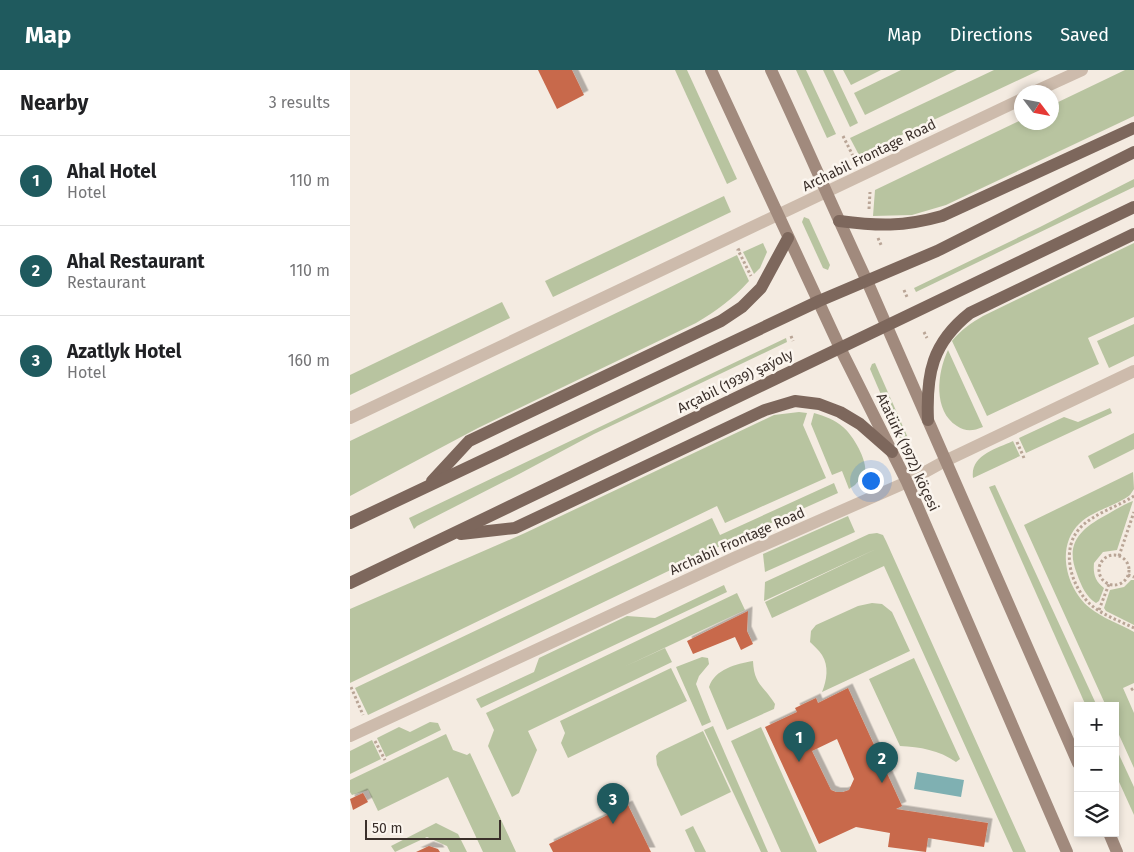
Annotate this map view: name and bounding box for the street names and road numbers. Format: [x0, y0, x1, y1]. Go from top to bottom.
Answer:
street label: Archabil Frontage Road [800, 116, 939, 195]
street label: Arçabil (1939) şaýoly [675, 346, 796, 417]
street label: Atatürk (1972) köçesi [873, 390, 942, 514]
street label: Archabil Frontage Road [667, 504, 808, 579]

